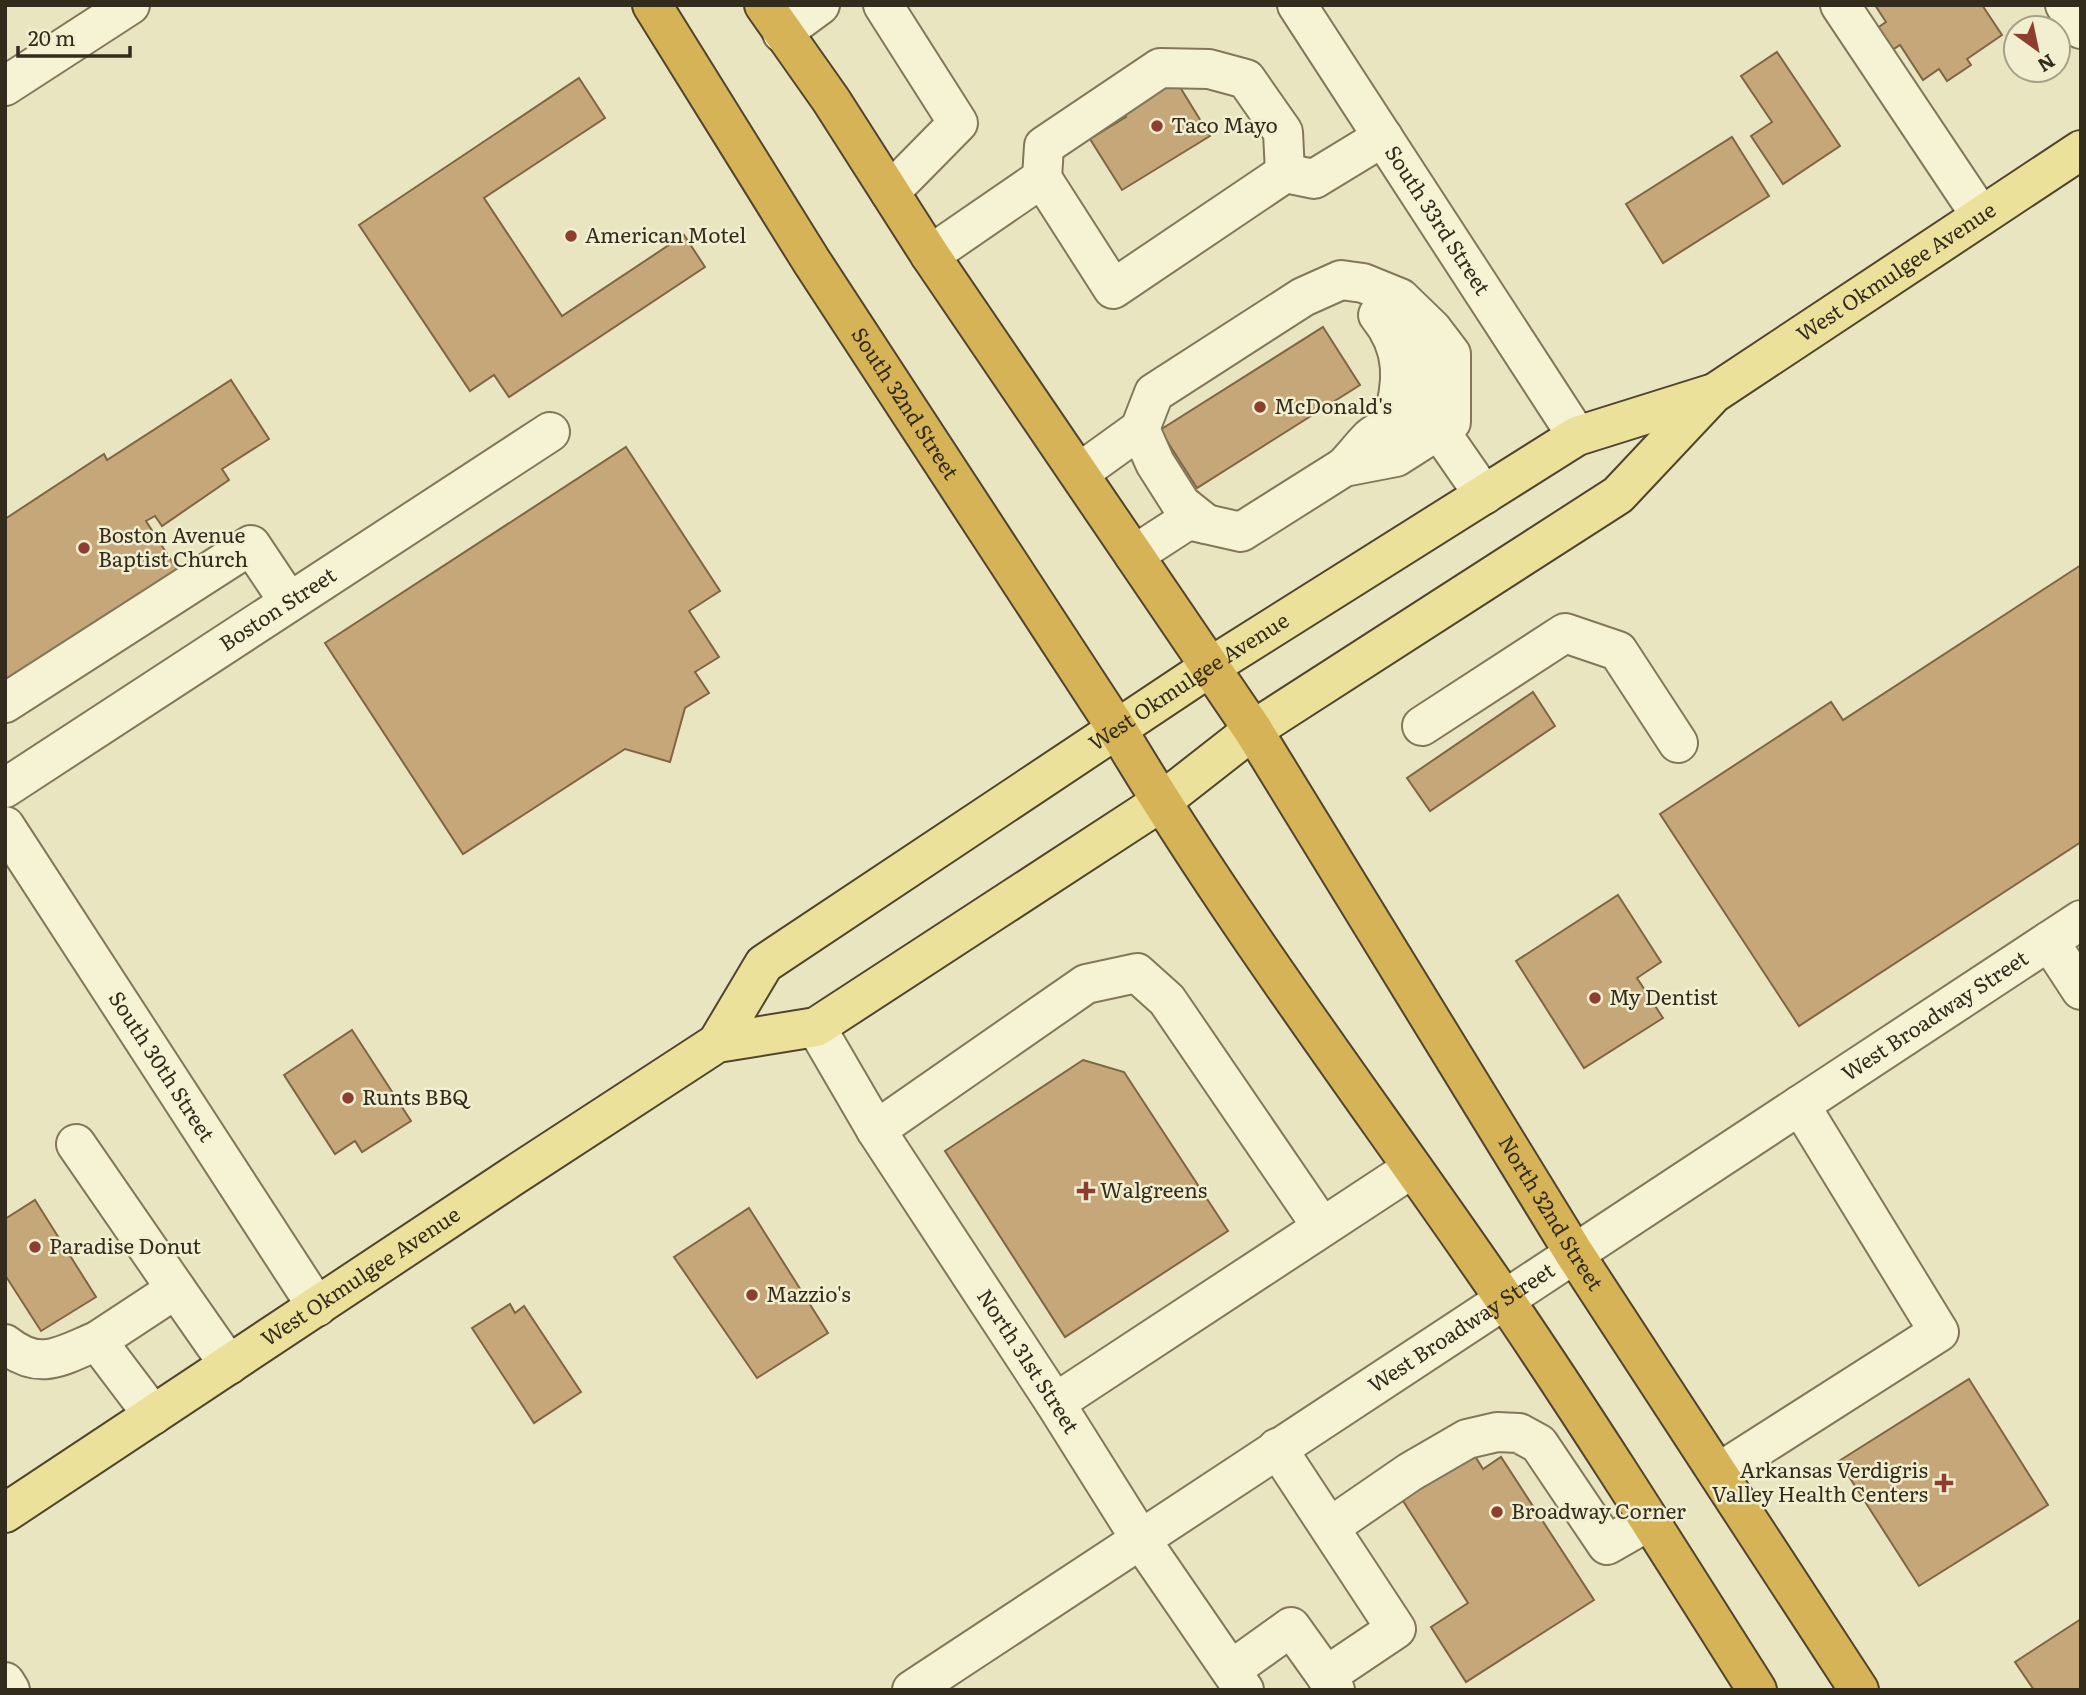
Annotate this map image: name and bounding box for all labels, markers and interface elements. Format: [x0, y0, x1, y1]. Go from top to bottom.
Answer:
scale bar [18, 14, 130, 58]
north arrow [2002, 14, 2072, 84]
text: 20 m [28, 21, 75, 52]
text: N [2032, 48, 2061, 80]
place label: Taco Mayo [1171, 108, 1278, 139]
marker: Taco Mayo [1149, 118, 1165, 134]
street label: South 33rd Street [1379, 138, 1500, 301]
street label: West Okmulgee Avenue [1789, 193, 2001, 348]
place label: American Motel [585, 218, 746, 249]
marker: American Motel [563, 228, 579, 244]
street label: South 32nd Street [845, 320, 968, 485]
place label: McDonald's [1274, 389, 1392, 420]
marker: McDonald's [1252, 399, 1268, 415]
place label: Boston Avenue Baptist Church [98, 518, 248, 573]
marker: Boston Avenue Baptist Church [76, 540, 92, 556]
street label: Boston Street [212, 558, 342, 657]
street label: West Okmulgee Avenue [1081, 603, 1294, 757]
street label: West Broadway Street [1834, 941, 2034, 1087]
place label: My Dentist [1609, 980, 1718, 1011]
street label: South 30th Street [103, 984, 224, 1147]
marker: My Dentist [1587, 990, 1603, 1006]
place label: Runts BBQ [362, 1080, 471, 1111]
marker: Runts BBQ [340, 1090, 356, 1106]
street label: North 32nd Street [1492, 1129, 1613, 1296]
place label: Walgreens [1100, 1173, 1207, 1204]
marker: Walgreens [1078, 1183, 1094, 1199]
street label: West Okmulgee Avenue [254, 1197, 465, 1352]
place label: Paradise Donut [49, 1229, 202, 1260]
marker: Paradise Donut [27, 1239, 43, 1255]
street label: West Broadway Street [1361, 1253, 1560, 1399]
place label: Mazzio's [766, 1277, 851, 1308]
street label: North 31st Street [971, 1282, 1089, 1439]
marker: Mazzio's [744, 1287, 760, 1303]
place label: Arkansas Verdigris Valley Health Centers [1712, 1453, 1928, 1508]
marker: Arkansas Verdigris Valley Health Centers [1934, 1473, 1954, 1493]
place label: Broadway Corner [1511, 1494, 1686, 1525]
marker: Broadway Corner [1489, 1504, 1505, 1520]

